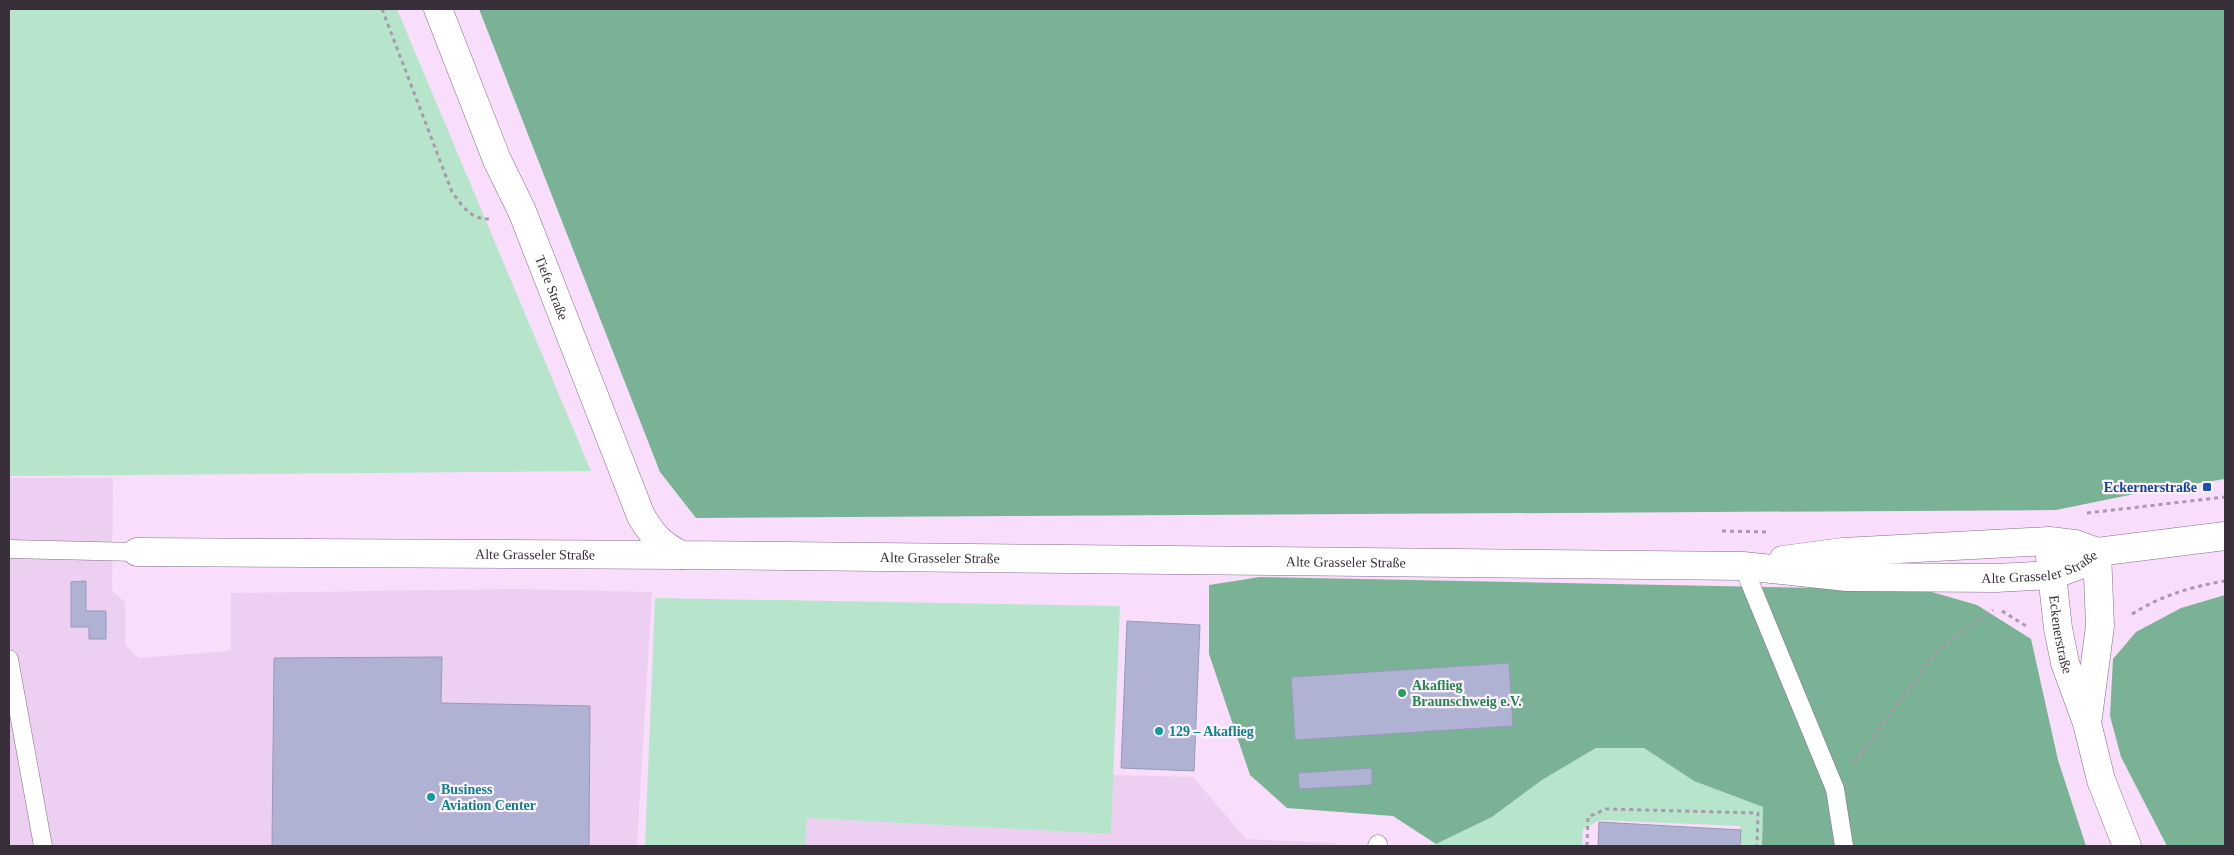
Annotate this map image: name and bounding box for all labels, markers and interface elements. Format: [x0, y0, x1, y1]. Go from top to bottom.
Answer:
street label: Tiefe Straße [532, 253, 571, 322]
place label: Eckernerstraße [2104, 480, 2197, 495]
marker: Eckernerstraße [2201, 481, 2213, 493]
street label: Alte Grasseler Straße [475, 547, 595, 563]
street label: Alte Grasseler Straße [1981, 547, 2100, 586]
street label: Alte Grasseler Straße [880, 550, 1000, 566]
street label: Alte Grasseler Straße [1286, 554, 1406, 571]
street label: Eckenerstraße [2046, 594, 2075, 676]
place label: Akaflieg Braunschweig e.V. [1412, 678, 1522, 709]
marker: Akaflieg Braunschweig e.V. [1396, 687, 1408, 699]
place label: 129 – Akaflieg [1169, 724, 1254, 739]
marker: 129 – Akaflieg [1153, 725, 1165, 737]
place label: Business Aviation Center [441, 782, 536, 813]
marker: Business Aviation Center [425, 791, 437, 803]

